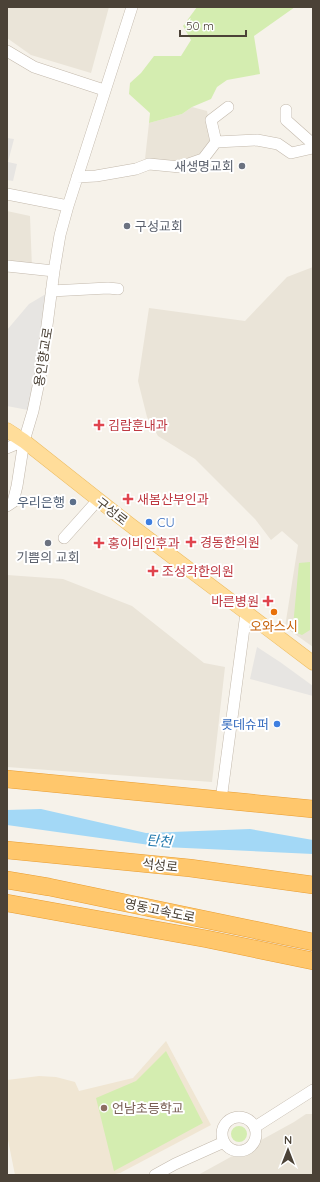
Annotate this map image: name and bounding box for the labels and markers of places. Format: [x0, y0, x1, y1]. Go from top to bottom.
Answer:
place label: 새생명교회 [174, 158, 234, 174]
marker: 새생명교회 [237, 161, 247, 171]
place label: 구성교회 [135, 218, 183, 234]
marker: 구성교회 [122, 221, 132, 231]
place label: 김람훈내과 [108, 417, 168, 433]
marker: 김람훈내과 [93, 419, 105, 431]
place label: 새봄산부인과 [137, 491, 209, 507]
marker: 새봄산부인과 [122, 493, 134, 505]
place label: 우리은행 [17, 494, 65, 510]
marker: 우리은행 [68, 497, 78, 507]
place label: CU [157, 514, 175, 530]
marker: CU [144, 517, 154, 527]
place label: 경동한의원 [200, 534, 260, 550]
place label: 홍이비인후과 [108, 535, 180, 551]
marker: 경동한의원 [185, 536, 197, 548]
marker: 홍이비인후과 [93, 537, 105, 549]
marker: 기쁨의 교회 [43, 538, 53, 548]
place label: 기쁨의 교회 [16, 549, 80, 565]
place label: 조성각한의원 [162, 563, 234, 579]
marker: 조성각한의원 [147, 565, 159, 577]
place label: 바른병원 [211, 593, 259, 609]
marker: 바른병원 [262, 595, 274, 607]
marker: 오와스시 [269, 607, 279, 617]
place label: 오와스시 [250, 618, 298, 634]
place label: 롯데슈퍼 [221, 716, 269, 732]
marker: 롯데슈퍼 [272, 719, 282, 729]
place label: 언남초등학교 [112, 1100, 184, 1116]
marker: 언남초등학교 [99, 1103, 109, 1113]

